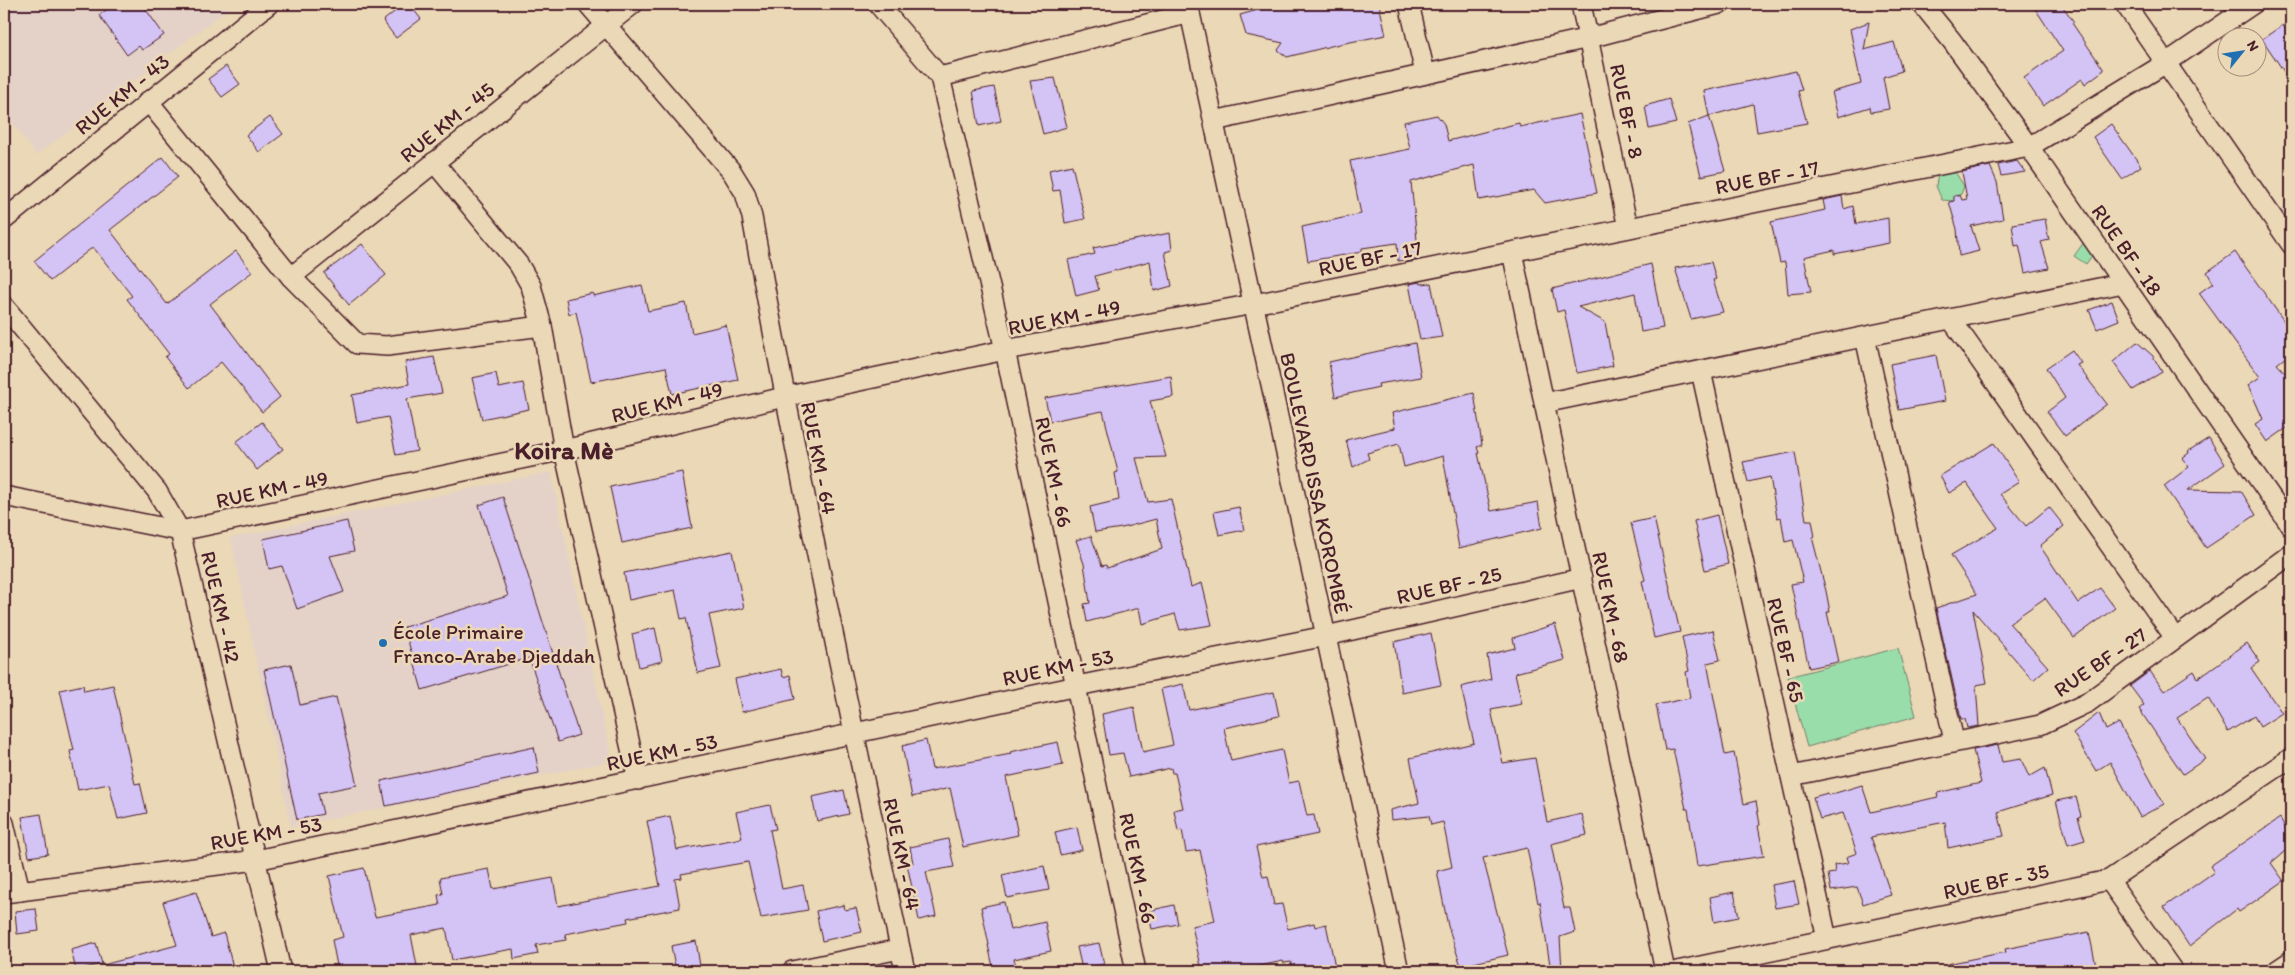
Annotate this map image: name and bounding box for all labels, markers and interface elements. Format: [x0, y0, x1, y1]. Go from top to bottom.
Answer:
north arrow [2218, 28, 2268, 78]
text: N [2243, 37, 2263, 54]
street label: RUE KM - 43 [70, 48, 174, 140]
street label: RUE BF - 8 [1605, 61, 1649, 161]
street label: RUE KM - 45 [395, 76, 499, 168]
street label: RUE BF - 17 [1713, 155, 1821, 199]
street label: RUE BF - 18 [2086, 199, 2168, 301]
street label: RUE BF - 17 [1316, 235, 1424, 281]
street label: RUE KM - 49 [1006, 294, 1122, 340]
street label: BOULEVARD ISSA KOROMBÉ [1275, 350, 1355, 616]
street label: RUE KM - 49 [609, 376, 725, 428]
street label: RUE KM - 64 [796, 400, 842, 517]
street label: RUE KM - 66 [1030, 414, 1078, 530]
district label: Koira Mè [514, 434, 614, 466]
street label: RUE KM - 49 [214, 465, 330, 513]
street label: RUE KM - 42 [196, 549, 246, 665]
street label: RUE KM - 68 [1587, 549, 1635, 665]
street label: RUE BF - 25 [1394, 561, 1504, 609]
street label: RUE BF - 65 [1762, 595, 1810, 705]
place label: École Primaire Franco-Arabe Djeddah [393, 619, 595, 668]
street label: RUE BF - 27 [2049, 622, 2151, 702]
marker: École Primaire Franco-Arabe Djeddah [377, 637, 389, 649]
street label: RUE KM - 53 [1000, 643, 1116, 691]
street label: RUE KM - 53 [604, 728, 720, 776]
street label: RUE KM - 64 [878, 796, 926, 913]
street label: RUE KM - 66 [1114, 810, 1162, 926]
street label: RUE KM - 53 [208, 811, 324, 855]
street label: RUE BF - 35 [1941, 858, 2051, 904]

